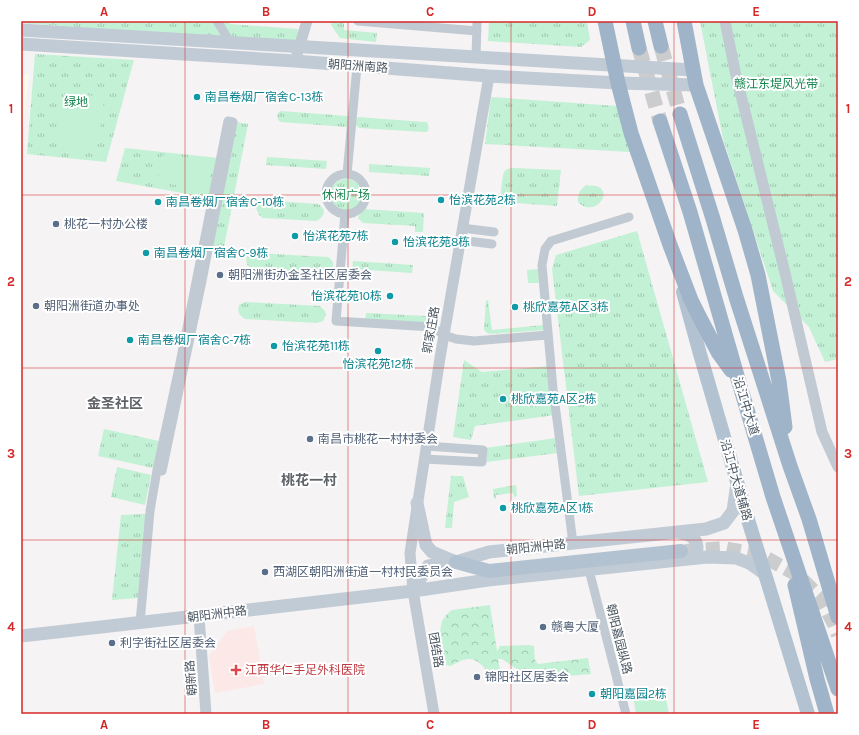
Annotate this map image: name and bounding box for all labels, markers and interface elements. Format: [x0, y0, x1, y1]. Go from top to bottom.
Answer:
text: A [100, 4, 108, 19]
text: B [262, 4, 270, 19]
text: C [426, 4, 434, 19]
text: D [588, 4, 597, 19]
text: E [752, 4, 760, 19]
street label: 朝阳洲南路 [328, 57, 388, 75]
park label: 赣江东堤风光带 [734, 77, 818, 91]
place label: 南昌卷烟厂宿舍C-13栋 [205, 90, 324, 104]
marker: 南昌卷烟厂宿舍C-13栋 [192, 92, 202, 102]
park label: 绿地 [64, 95, 88, 109]
text: 1 [9, 101, 13, 116]
text: 1 [846, 101, 850, 116]
park label: 休闲广场 [322, 188, 370, 202]
place label: 怡滨花苑2栋 [449, 193, 516, 207]
place label: 南昌卷烟厂宿舍C-10栋 [166, 195, 285, 209]
marker: 怡滨花苑2栋 [436, 195, 446, 205]
marker: 南昌卷烟厂宿舍C-10栋 [153, 197, 163, 207]
place label: 桃花一村办公楼 [64, 217, 148, 231]
marker: 桃花一村办公楼 [51, 219, 61, 229]
place label: 怡滨花苑7栋 [303, 229, 369, 243]
marker: 怡滨花苑7栋 [290, 231, 300, 241]
place label: 怡滨花苑8栋 [403, 235, 470, 249]
marker: 怡滨花苑8栋 [390, 237, 400, 247]
place label: 南昌卷烟厂宿舍C-9栋 [154, 246, 269, 260]
marker: 南昌卷烟厂宿舍C-9栋 [141, 248, 151, 258]
place label: 朝阳洲街办金圣社区居委会 [228, 268, 372, 282]
marker: 朝阳洲街办金圣社区居委会 [215, 270, 225, 280]
text: 2 [7, 274, 15, 289]
text: 2 [844, 274, 852, 289]
place label: 怡滨花苑10栋 [311, 289, 382, 303]
marker: 怡滨花苑10栋 [385, 291, 395, 301]
place label: 朝阳洲街道办事处 [44, 299, 140, 313]
place label: 桃欣嘉苑A区3栋 [523, 300, 609, 314]
marker: 朝阳洲街道办事处 [31, 301, 41, 311]
marker: 桃欣嘉苑A区3栋 [510, 302, 520, 312]
street label: 郭家庄路 [420, 305, 442, 355]
place label: 南昌卷烟厂宿舍C-7栋 [138, 333, 251, 347]
marker: 南昌卷烟厂宿舍C-7栋 [125, 335, 135, 345]
place label: 怡滨花苑11栋 [282, 339, 350, 353]
marker: 怡滨花苑11栋 [269, 341, 279, 351]
marker: 怡滨花苑12栋 [373, 346, 383, 356]
place label: 怡滨花苑12栋 [343, 357, 413, 371]
street label: 沿江中大道 [731, 375, 761, 437]
place label: 桃欣嘉苑A区2栋 [511, 392, 597, 406]
marker: 桃欣嘉苑A区2栋 [498, 394, 508, 404]
district label: 金圣社区 [87, 395, 143, 412]
place label: 南昌市桃花一村村委会 [318, 432, 438, 446]
marker: 南昌市桃花一村村委会 [305, 434, 315, 444]
street label: 沿江中大道辅路 [718, 438, 754, 522]
text: 3 [7, 446, 15, 461]
text: 3 [844, 446, 852, 461]
district label: 桃花一村 [281, 472, 337, 489]
place label: 桃欣嘉苑A区1栋 [511, 501, 594, 515]
marker: 桃欣嘉苑A区1栋 [498, 503, 508, 513]
street label: 朝阳洲中路 [505, 537, 567, 557]
place label: 西湖区朝阳洲街道一村村民委员会 [273, 565, 453, 579]
marker: 西湖区朝阳洲街道一村村民委员会 [260, 567, 270, 577]
street label: 朝阳嘉园纵路 [603, 602, 635, 676]
street label: 朝阳洲中路 [186, 603, 248, 625]
text: 4 [7, 619, 15, 634]
text: 4 [844, 619, 852, 634]
place label: 赣粤大厦 [551, 620, 599, 634]
marker: 赣粤大厦 [538, 622, 548, 632]
street label: 团结路 [426, 631, 446, 669]
place label: 利字街社区居委会 [120, 636, 216, 650]
marker: 利字街社区居委会 [107, 638, 117, 648]
street label: 朝新路 [182, 659, 200, 697]
place label: 江西华仁手足外科医院 [245, 663, 365, 677]
marker: 江西华仁手足外科医院 [230, 664, 242, 676]
place label: 锦阳社区居委会 [485, 670, 569, 684]
marker: 锦阳社区居委会 [472, 672, 482, 682]
place label: 朝阳嘉园2栋 [600, 687, 667, 701]
marker: 朝阳嘉园2栋 [587, 689, 597, 699]
text: A [100, 717, 108, 732]
text: B [262, 717, 270, 732]
text: C [426, 717, 434, 732]
text: D [588, 717, 597, 732]
text: E [752, 717, 760, 732]

